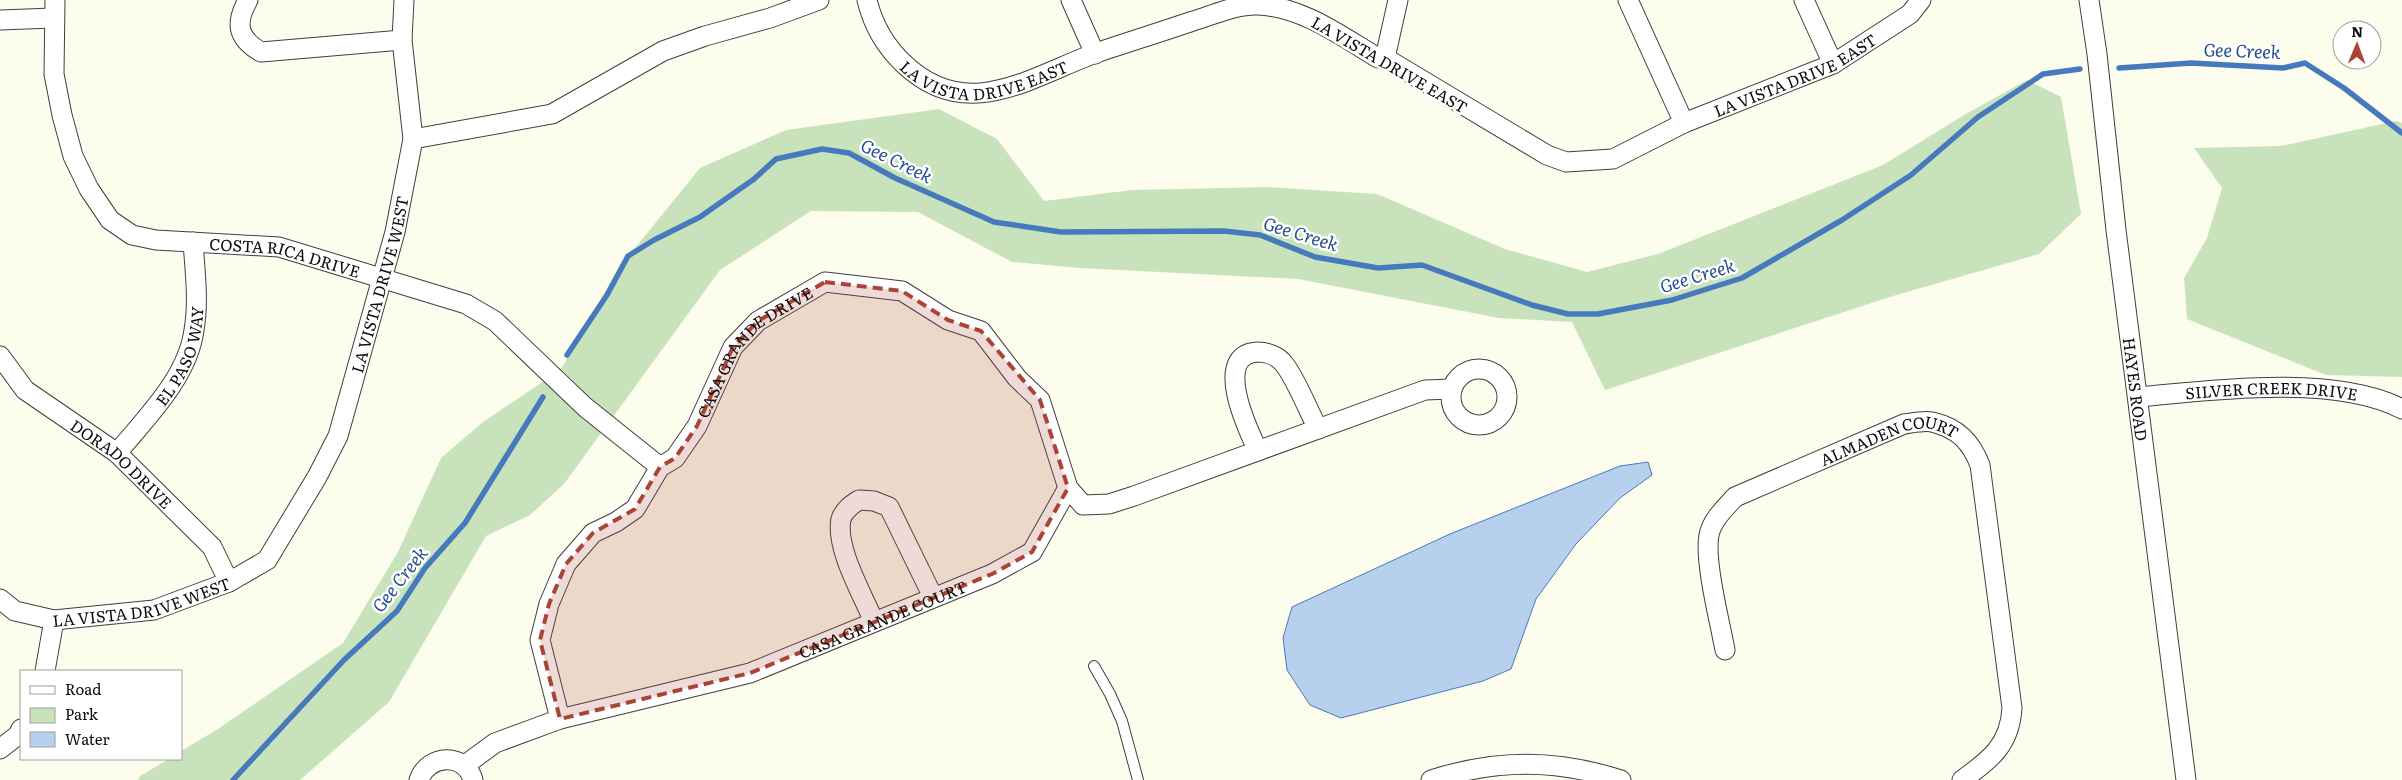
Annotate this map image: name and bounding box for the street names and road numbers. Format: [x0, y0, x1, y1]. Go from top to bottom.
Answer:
street label: LA VISTA DRIVE EAST [1308, 9, 1473, 119]
street label: LA VISTA DRIVE EAST [1710, 27, 1881, 122]
street label: LA VISTA DRIVE EAST [899, 50, 1075, 72]
street label: LA VISTA DRIVE WEST [344, 193, 414, 376]
street label: COSTA RICA DRIVE [209, 231, 363, 283]
street label: CASA GRANDE DRIVE [690, 280, 817, 422]
street label: EL PASO WAY [149, 305, 208, 410]
street label: HAYES ROAD [2118, 336, 2155, 442]
street label: SILVER CREEK DRIVE [2184, 375, 2360, 406]
street label: ALMADEN COURT [1816, 409, 1964, 471]
street label: DORADO DRIVE [66, 413, 178, 514]
street label: LA VISTA DRIVE WEST [51, 571, 234, 632]
street label: CASA GRANDE COURT [795, 574, 970, 664]

